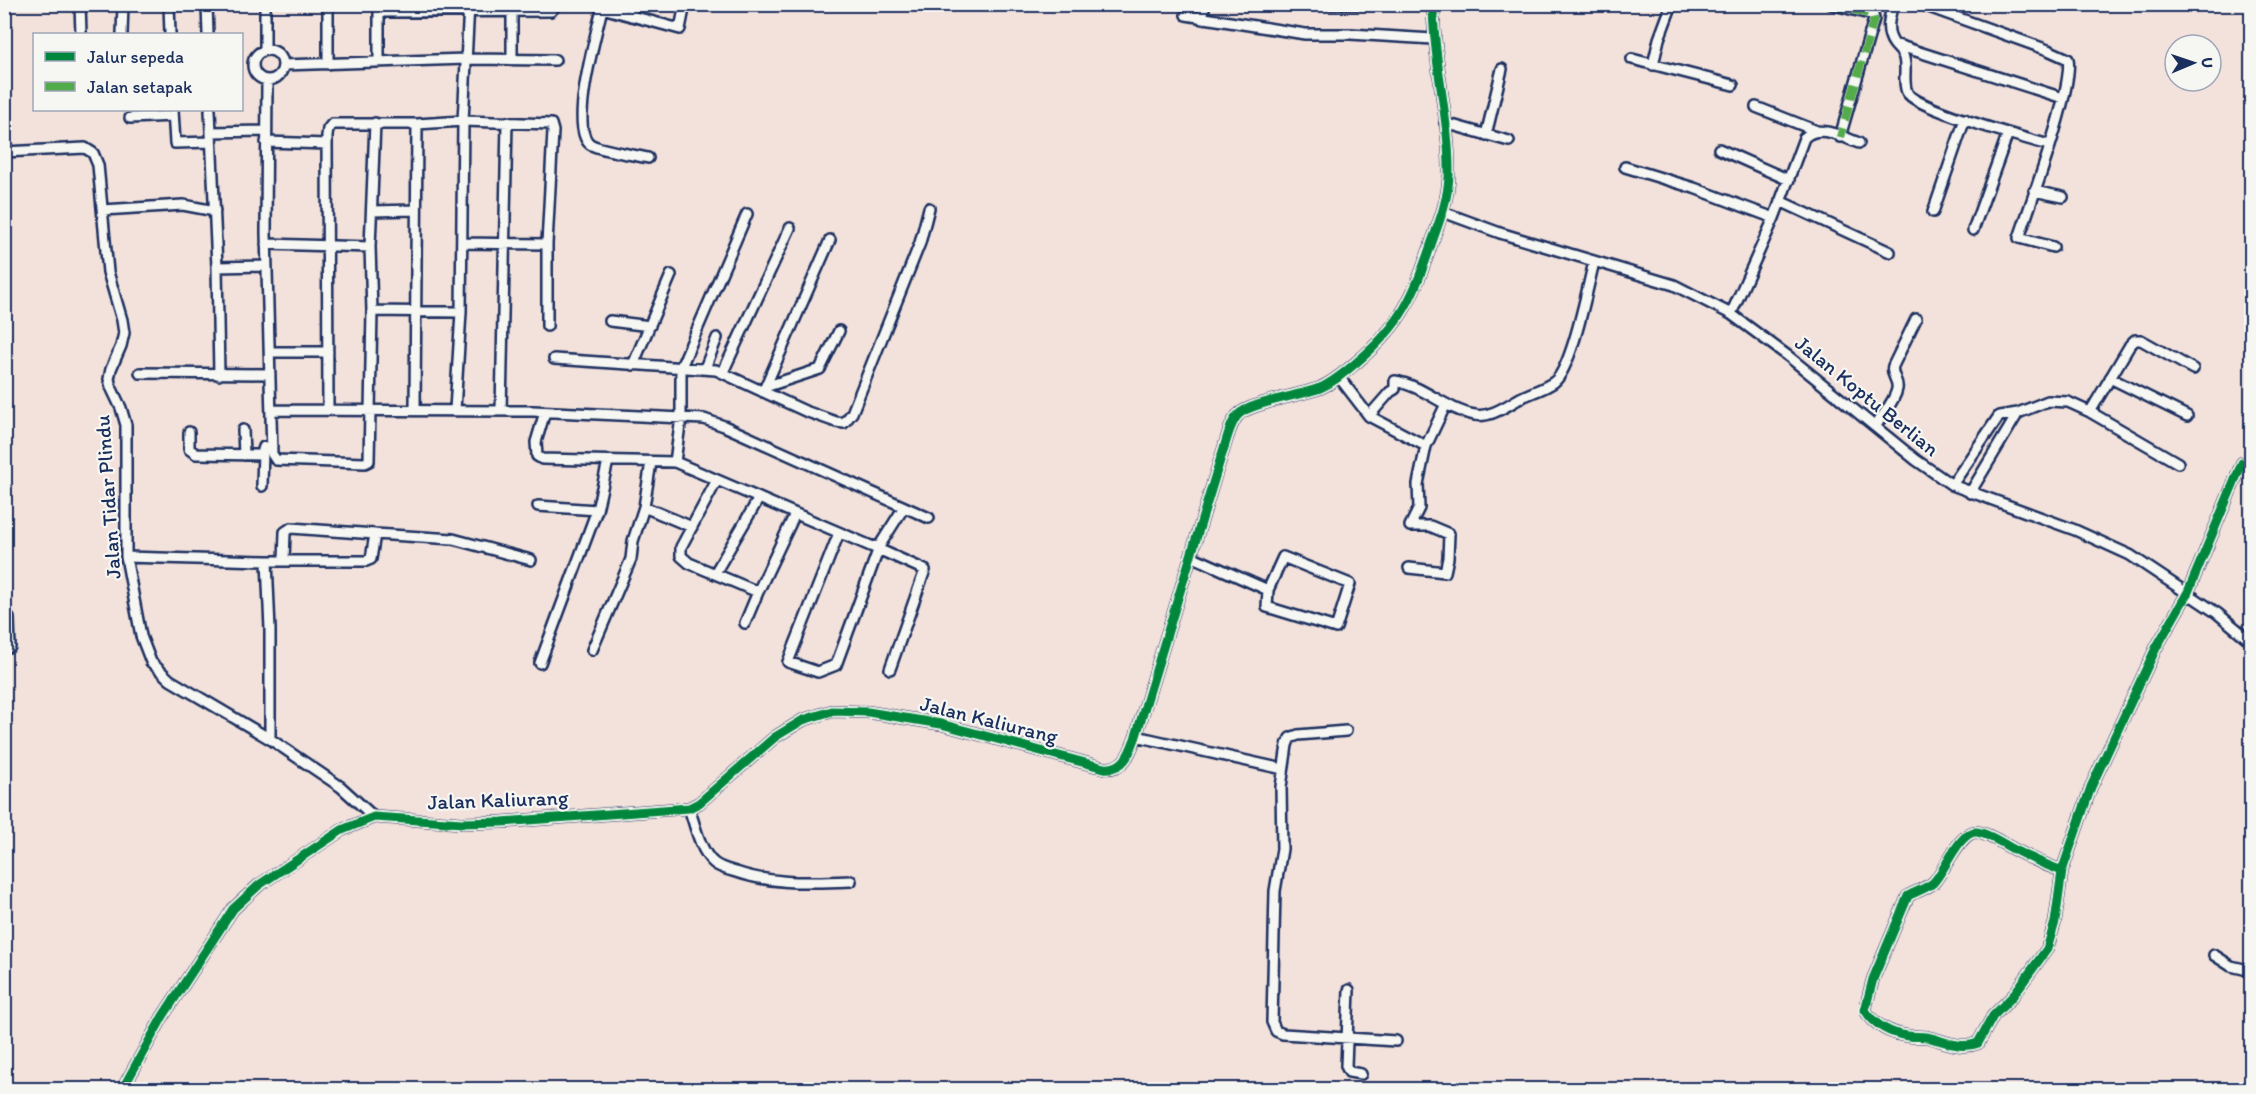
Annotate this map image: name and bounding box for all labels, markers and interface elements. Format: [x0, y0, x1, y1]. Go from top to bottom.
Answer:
legend [33, 33, 243, 111]
north arrow [2163, 33, 2223, 93]
text: Jalur sepeda [87, 46, 184, 68]
text: U [2198, 57, 2217, 68]
text: Jalan setapak [87, 76, 193, 98]
street label: Jalan Koptu Berlian [1790, 330, 1944, 461]
street label: Jalan Tidar Plindu [89, 414, 126, 580]
street label: Jalan Kaliurang [918, 690, 1061, 749]
street label: Jalan Kaliurang [427, 785, 569, 814]

